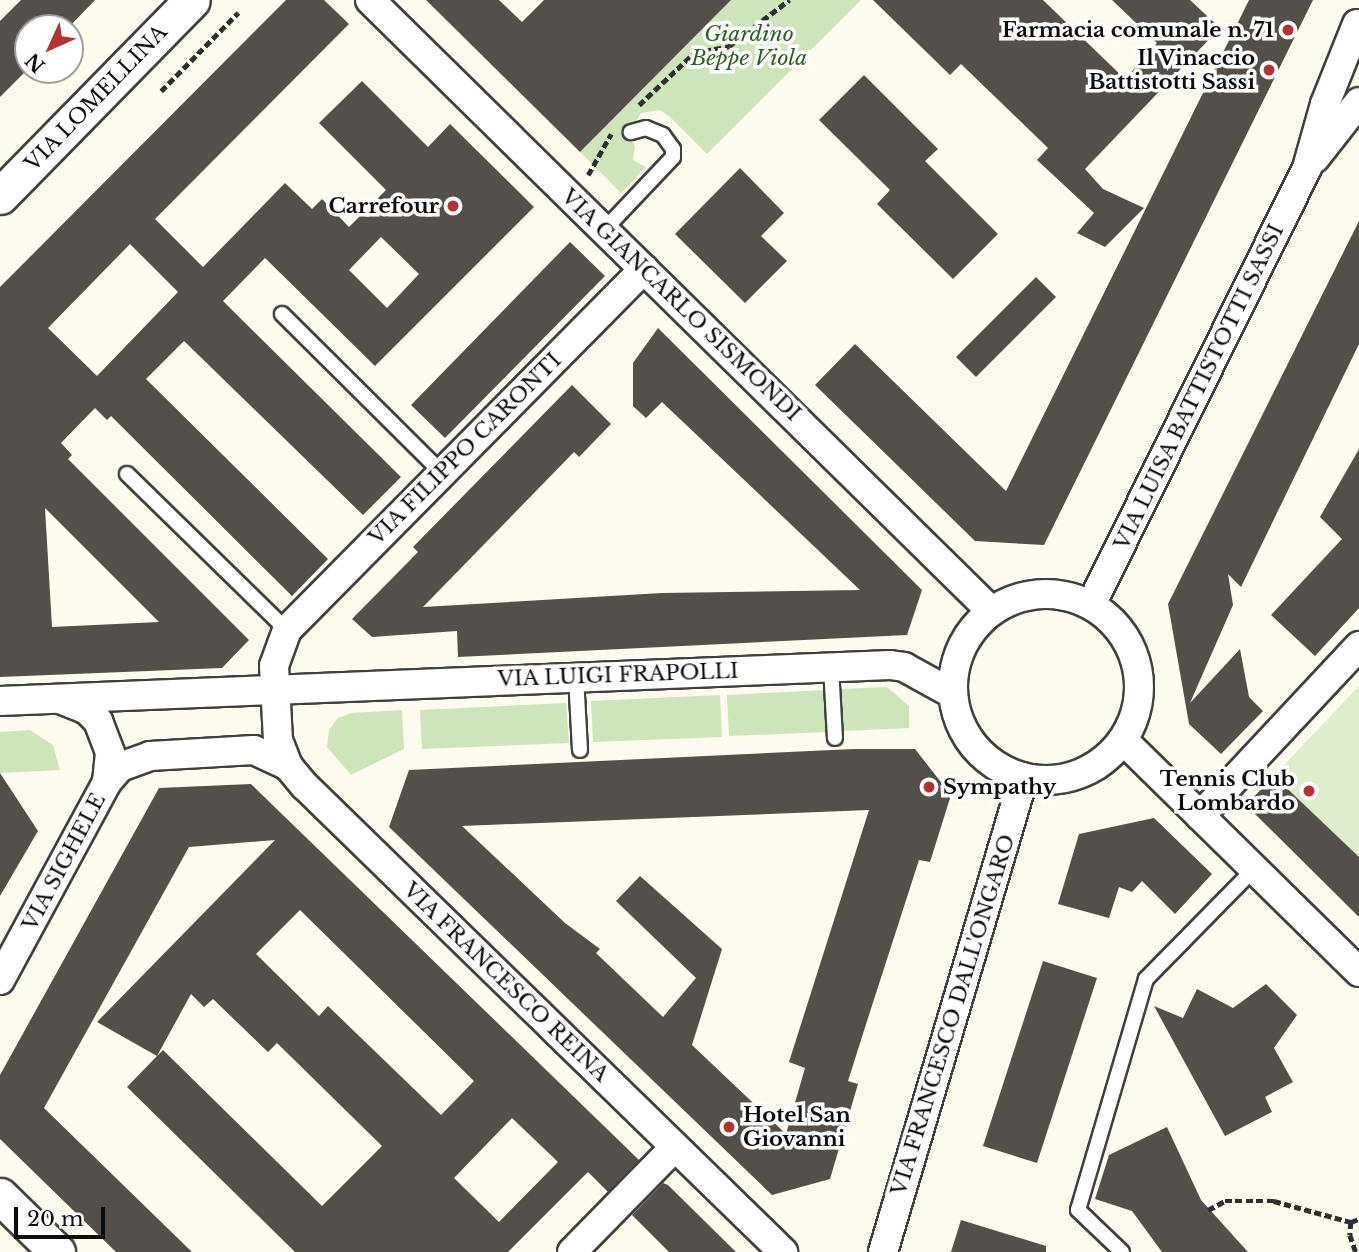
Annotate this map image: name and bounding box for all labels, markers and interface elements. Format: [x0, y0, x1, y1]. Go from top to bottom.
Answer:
north arrow [14, 14, 84, 84]
place label: Farmacia comunale n. 71 [1002, 17, 1274, 43]
street label: VIA LOMELLINA [19, 19, 173, 177]
park label: Giardino Beppe Viola [691, 21, 807, 71]
marker: Farmacia comunale n. 71 [1280, 22, 1296, 38]
place label: Il Vinaccio Battistotti Sassi [1089, 45, 1255, 95]
marker: Il Vinaccio Battistotti Sassi [1261, 62, 1277, 78]
street label: VIA GIANCARLO SISMONDI [556, 183, 806, 427]
place label: Carrefour [328, 193, 439, 219]
marker: Carrefour [445, 198, 461, 214]
street label: VIA LUISA BATTISTOTTI SASSI [1109, 219, 1289, 555]
street label: VIA FILIPPO CARONTI [363, 347, 567, 551]
street label: VIA LUIGI FRAPOLLI [497, 658, 739, 692]
place label: Tennis Club Lombardo [1160, 766, 1295, 816]
place label: Sympathy [943, 774, 1056, 800]
marker: Sympathy [921, 779, 937, 795]
marker: Tennis Club Lombardo [1301, 783, 1317, 799]
street label: VIA SIGHELE [17, 789, 111, 935]
street label: VIA FRANCESCO DALL'ONGARO [886, 831, 1020, 1199]
street label: VIA FRANCESCO REINA [398, 877, 614, 1087]
place label: Hotel San Giovanni [743, 1102, 851, 1152]
marker: Hotel San Giovanni [721, 1119, 737, 1135]
scale bar [18, 1192, 108, 1236]
text: 20 m [27, 1206, 84, 1232]

